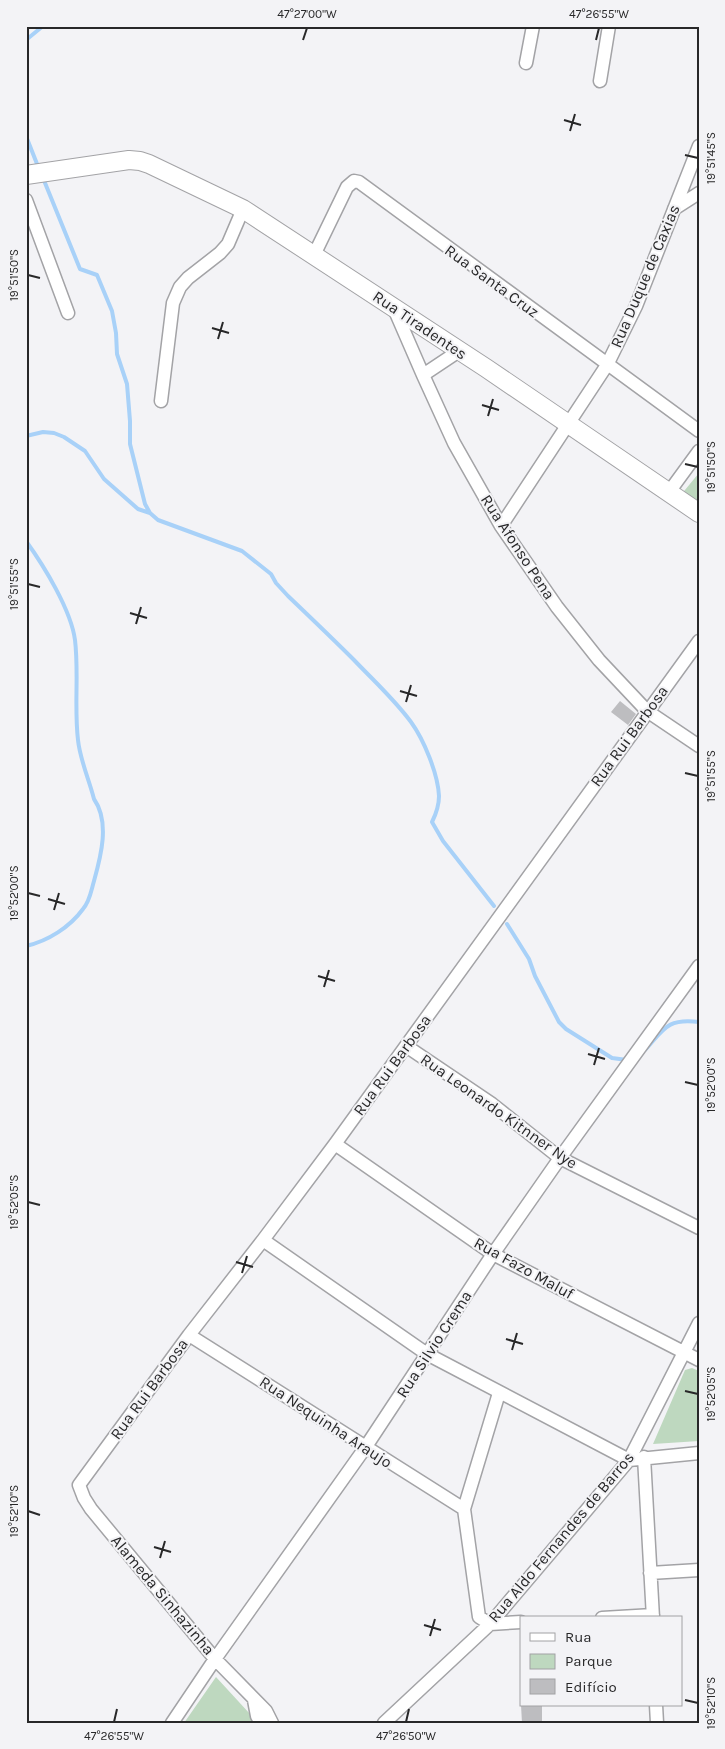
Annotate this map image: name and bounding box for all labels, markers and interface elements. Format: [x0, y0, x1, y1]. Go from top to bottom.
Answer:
text: 47°27'00"W [277, 7, 337, 21]
text: 47°26'55"W [569, 7, 629, 21]
text: 19°51'45"S [704, 132, 718, 184]
street label: Rua Duque de Caxias [606, 202, 684, 350]
street label: Rua Santa Cruz [441, 240, 543, 322]
text: 19°51'50"S [7, 249, 21, 301]
street label: Rua Tiradentes [369, 287, 471, 363]
text: 19°51'50"S [704, 441, 718, 493]
street label: Rua Afonso Pena [477, 491, 559, 603]
text: 19°51'55"S [7, 558, 21, 610]
street label: Rua Rui Barbosa [586, 682, 672, 790]
text: 19°51'55"S [704, 750, 718, 802]
text: 19°52'00"S [7, 865, 21, 921]
street label: Rua Rui Barbosa [349, 1011, 435, 1119]
street label: Rua Leonardo Kitnner Nye [417, 1050, 581, 1172]
text: 19°52'00"S [704, 1057, 718, 1113]
text: 19°52'05"S [7, 1174, 21, 1230]
street label: Rua Fazo Maluf [471, 1233, 578, 1303]
street label: Rua Silvio Crema [392, 1287, 476, 1401]
street label: Rua Rui Barbosa [106, 1335, 192, 1443]
text: 19°52'05"S [704, 1366, 718, 1422]
street label: Rua Nequinha Araujo [256, 1372, 396, 1472]
street label: Rua Aldo Fernandes de Barros [484, 1448, 638, 1626]
text: 19°52'10"S [7, 1485, 21, 1537]
street label: Alameda Sinhazinha [107, 1531, 219, 1659]
legend [520, 1616, 682, 1706]
text: Rua [565, 1628, 592, 1646]
text: Parque [565, 1652, 613, 1670]
text: 19°52'10"S [704, 1677, 718, 1729]
text: Edifício [565, 1678, 617, 1696]
text: 47°26'55"W [84, 1729, 144, 1743]
text: 47°26'50"W [376, 1729, 436, 1743]

